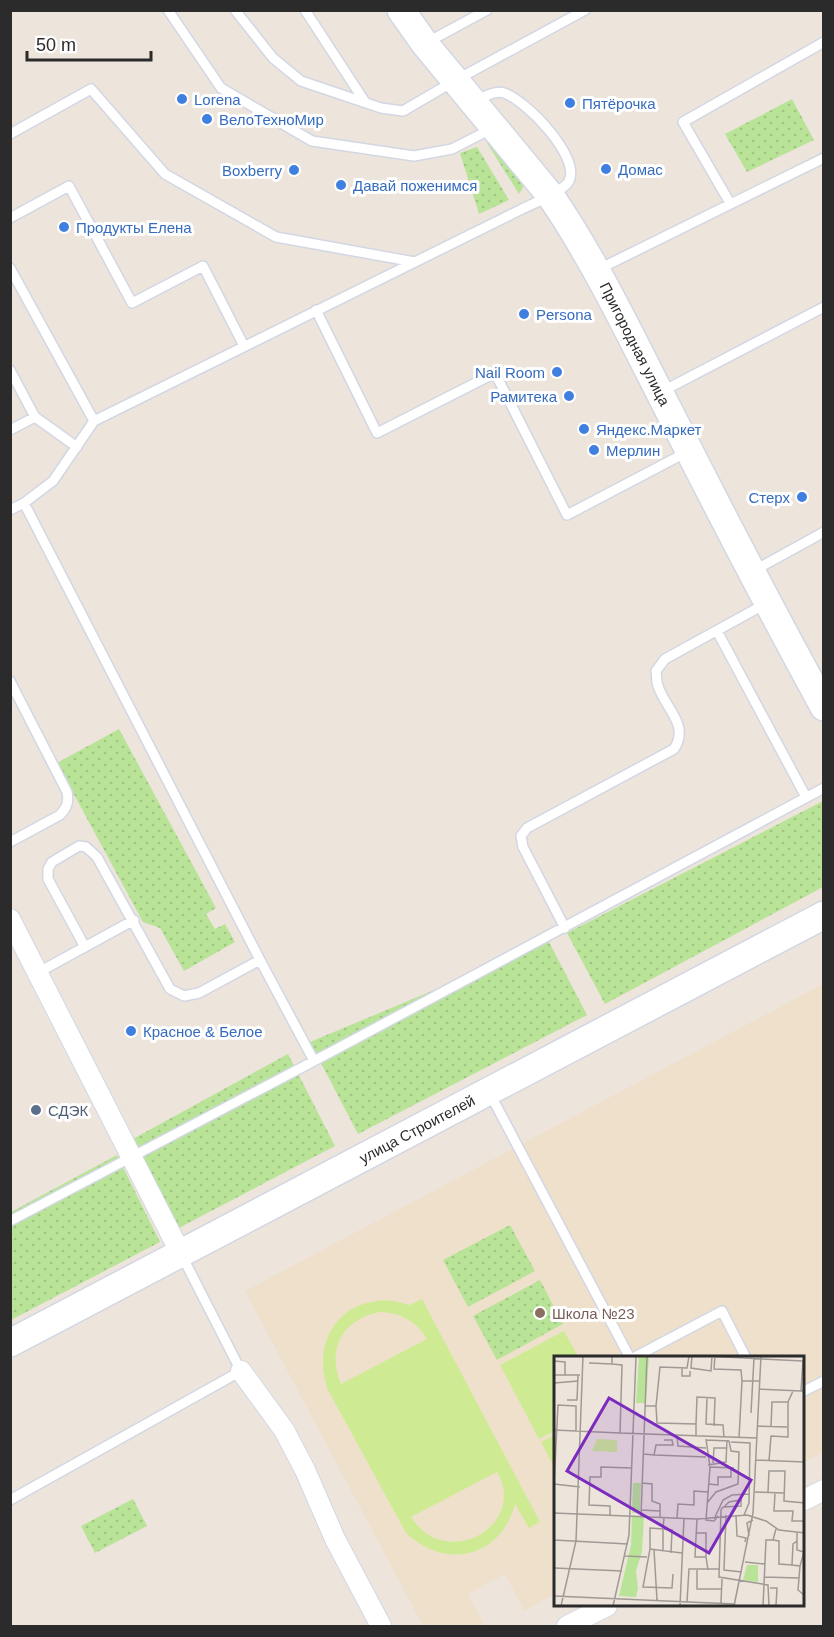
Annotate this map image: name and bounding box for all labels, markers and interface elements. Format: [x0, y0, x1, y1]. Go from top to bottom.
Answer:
scale bar [27, 24, 152, 62]
text: 50 m [36, 35, 76, 55]
place label: Lorena [194, 91, 241, 108]
marker: Lorena [175, 92, 189, 106]
place label: Пятёрочка [582, 95, 656, 112]
marker: Пятёрочка [563, 96, 577, 110]
place label: ВелоТехноМир [219, 111, 324, 128]
marker: ВелоТехноМир [200, 112, 214, 126]
place label: Домас [618, 161, 663, 178]
place label: Boxberry [222, 162, 282, 179]
marker: Домас [599, 162, 613, 176]
marker: Boxberry [287, 163, 301, 177]
place label: Давай поженимся [353, 177, 477, 194]
marker: Давай поженимся [334, 178, 348, 192]
place label: Продукты Елена [76, 219, 192, 236]
marker: Продукты Елена [57, 220, 71, 234]
street label: Пригородная улица [596, 279, 674, 409]
place label: Persona [536, 306, 593, 323]
marker: Persona [517, 307, 531, 321]
place label: Nail Room [475, 364, 545, 381]
marker: Nail Room [550, 365, 564, 379]
place label: Рамитека [490, 388, 558, 405]
marker: Рамитека [562, 389, 576, 403]
place label: Яндекс.Маркет [596, 421, 702, 438]
marker: Яндекс.Маркет [577, 422, 591, 436]
place label: Мерлин [606, 442, 660, 459]
marker: Мерлин [587, 443, 601, 457]
place label: Стерх [748, 489, 790, 506]
marker: Стерх [795, 490, 809, 504]
place label: Красное & Белое [143, 1023, 263, 1040]
marker: Красное & Белое [124, 1024, 138, 1038]
street label: улица Строителей [356, 1091, 478, 1167]
place label: СДЭК [48, 1102, 88, 1119]
marker: СДЭК [29, 1103, 43, 1117]
place label: Школа №23 [552, 1305, 635, 1322]
marker: Школа №23 [533, 1306, 547, 1320]
inset map [554, 1356, 804, 1607]

